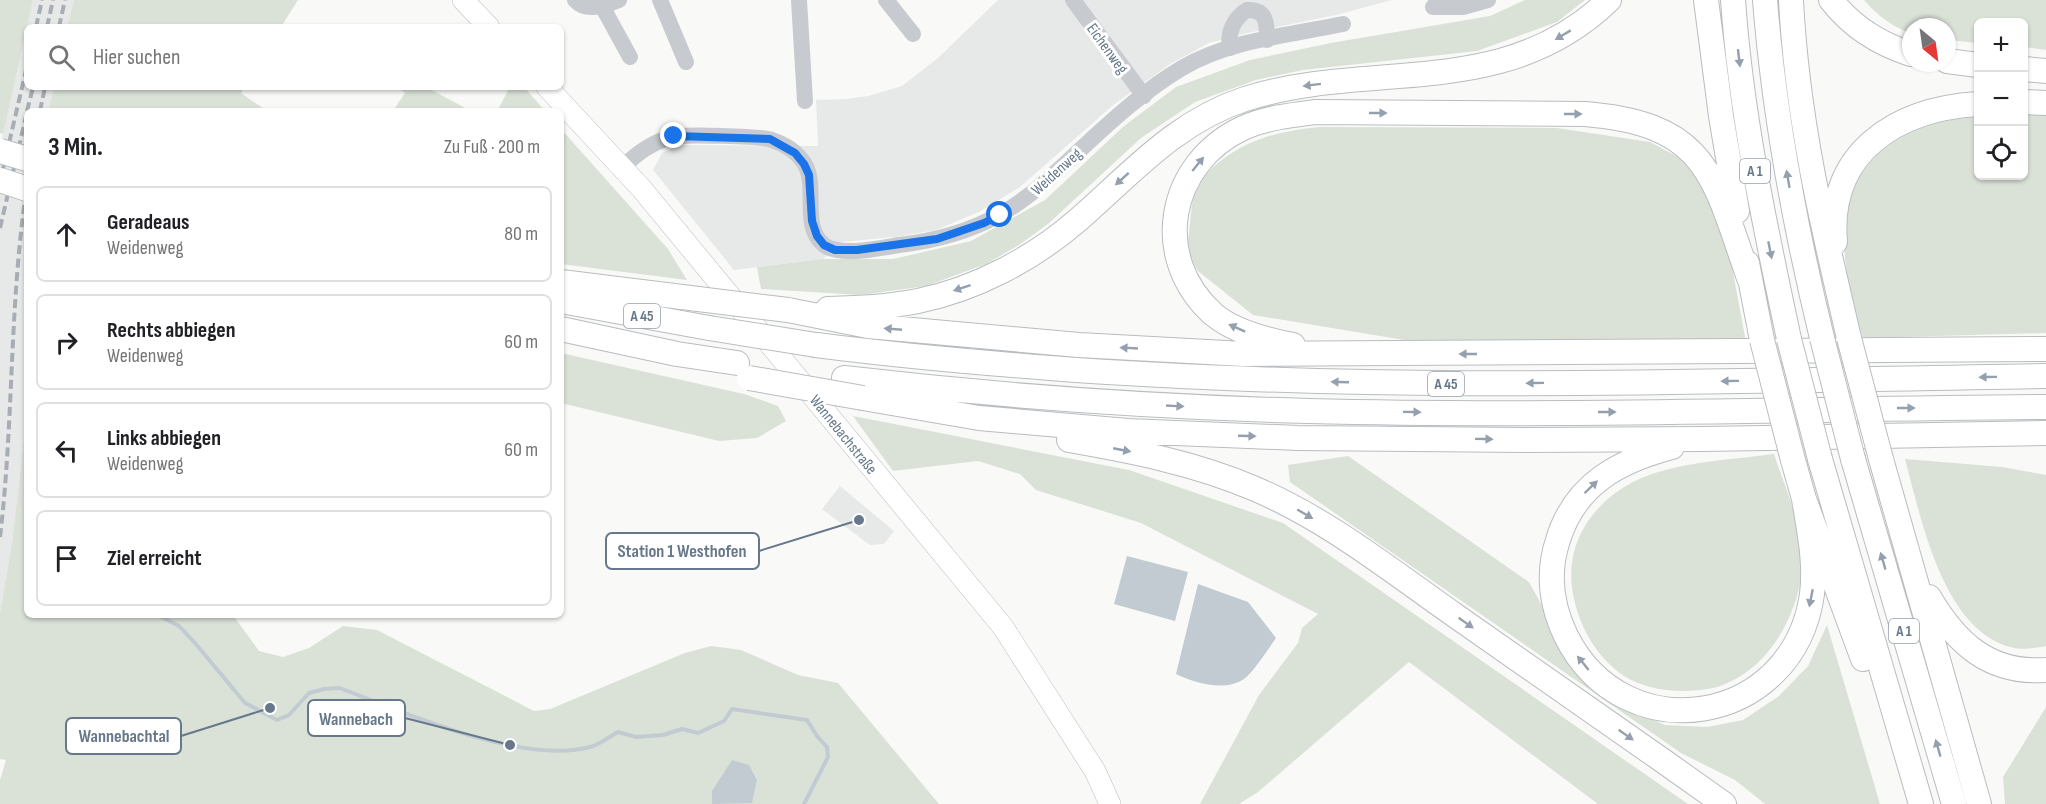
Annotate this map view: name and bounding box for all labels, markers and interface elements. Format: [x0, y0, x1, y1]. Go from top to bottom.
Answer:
north arrow [1902, 18, 1956, 72]
map controls [1974, 18, 2028, 180]
button: + [1974, 18, 2028, 72]
street label: Eichenweg [1082, 20, 1131, 78]
search box [24, 24, 564, 90]
one-way arrow [1555, 30, 1571, 41]
icon: search [45, 41, 78, 74]
text: Hier suchen [93, 44, 181, 71]
one-way arrow [1734, 49, 1743, 68]
button: − [1974, 72, 2028, 126]
one-way arrow [1302, 80, 1321, 90]
one-way arrow [1369, 108, 1388, 118]
one-way arrow [1564, 109, 1583, 119]
route end [660, 122, 686, 148]
button: locate [1974, 126, 2028, 180]
text: 3 Min. [48, 132, 103, 163]
text: Zu Fuß · 200 m [444, 135, 540, 159]
street label: Weidenweg [1028, 145, 1086, 200]
one-way arrow [1192, 156, 1205, 172]
road number: A 1 [1740, 159, 1770, 183]
one-way arrow [1783, 169, 1792, 188]
one-way arrow [1115, 172, 1130, 186]
route start [986, 201, 1012, 227]
text: Geradeaus [107, 209, 190, 236]
icon: ahead [50, 218, 83, 251]
text: 80 m [504, 222, 538, 246]
text: Weidenweg [107, 236, 184, 260]
one-way arrow [1766, 241, 1775, 260]
one-way arrow [953, 283, 971, 293]
road number: A 45 [624, 304, 660, 328]
text: Rechts abbiegen [107, 317, 236, 344]
one-way arrow [1229, 323, 1246, 332]
one-way arrow [883, 324, 902, 333]
icon: right [50, 326, 83, 359]
text: 60 m [504, 330, 538, 354]
text: Weidenweg [107, 344, 184, 368]
one-way arrow [1119, 344, 1138, 353]
one-way arrow [1459, 349, 1478, 358]
road number: A 45 [1428, 372, 1464, 396]
one-way arrow [1978, 372, 1997, 382]
one-way arrow [1720, 376, 1739, 386]
one-way arrow [1330, 378, 1349, 387]
one-way arrow [1525, 378, 1544, 388]
street label: Wannebachstraße [805, 391, 881, 478]
one-way arrow [1165, 401, 1184, 411]
one-way arrow [1897, 403, 1916, 413]
one-way arrow [1402, 407, 1421, 417]
one-way arrow [1597, 407, 1616, 417]
text: Links abbiegen [107, 425, 221, 452]
one-way arrow [1238, 431, 1257, 440]
icon: left [50, 434, 83, 467]
one-way arrow [1475, 435, 1494, 444]
text: 60 m [504, 438, 538, 462]
one-way arrow [1113, 446, 1132, 455]
text: Weidenweg [107, 452, 184, 476]
one-way arrow [1583, 480, 1598, 494]
one-way arrow [1297, 509, 1314, 519]
callout: Station 1 Westhofen [606, 533, 759, 569]
text: Station 1 Westhofen [617, 541, 747, 562]
icon: arrive [50, 542, 83, 575]
text: Ziel erreicht [107, 545, 202, 572]
one-way arrow [1878, 552, 1887, 570]
one-way arrow [1806, 589, 1815, 608]
one-way arrow [1458, 617, 1474, 629]
road number: A 1 [1889, 619, 1919, 643]
one-way arrow [1577, 655, 1590, 671]
callout: Wannebach [308, 700, 405, 736]
text: Wannebach [319, 709, 393, 730]
callout: Wannebachtal [66, 718, 181, 754]
text: Wannebachtal [79, 726, 169, 747]
one-way arrow [1618, 729, 1634, 741]
one-way arrow [1933, 739, 1942, 757]

